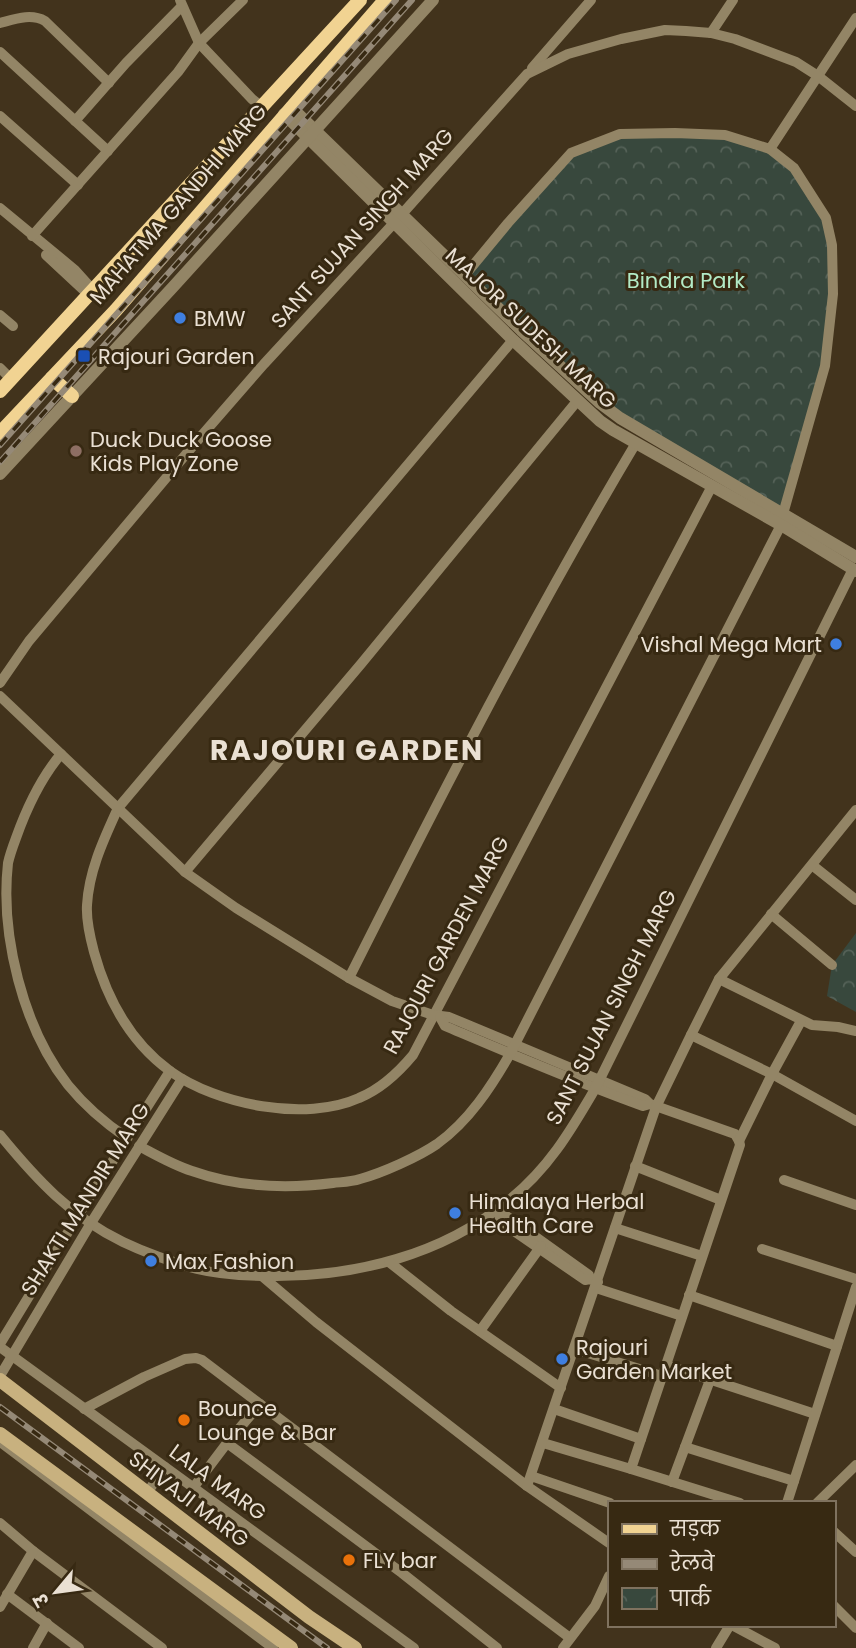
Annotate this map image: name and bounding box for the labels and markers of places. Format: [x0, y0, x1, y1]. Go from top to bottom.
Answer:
place label: BMW [194, 304, 246, 333]
marker: BMW [172, 310, 188, 326]
place label: Rajouri Garden [98, 342, 255, 371]
marker: Rajouri Garden [76, 348, 92, 364]
place label: Duck Duck Goose Kids Play Zone [90, 425, 272, 478]
marker: Duck Duck Goose Kids Play Zone [68, 443, 84, 459]
place label: Vishal Mega Mart [640, 630, 822, 659]
marker: Vishal Mega Mart [828, 636, 844, 652]
place label: Himalaya Herbal Health Care [469, 1187, 644, 1240]
marker: Himalaya Herbal Health Care [447, 1205, 463, 1221]
place label: Max Fashion [165, 1247, 294, 1276]
marker: Max Fashion [143, 1253, 159, 1269]
place label: Rajouri Garden Market [576, 1333, 732, 1386]
marker: Rajouri Garden Market [554, 1351, 570, 1367]
place label: Bounce Lounge & Bar [198, 1394, 336, 1447]
marker: Bounce Lounge & Bar [176, 1412, 192, 1428]
place label: FLY bar [363, 1546, 437, 1575]
marker: FLY bar [341, 1552, 357, 1568]

